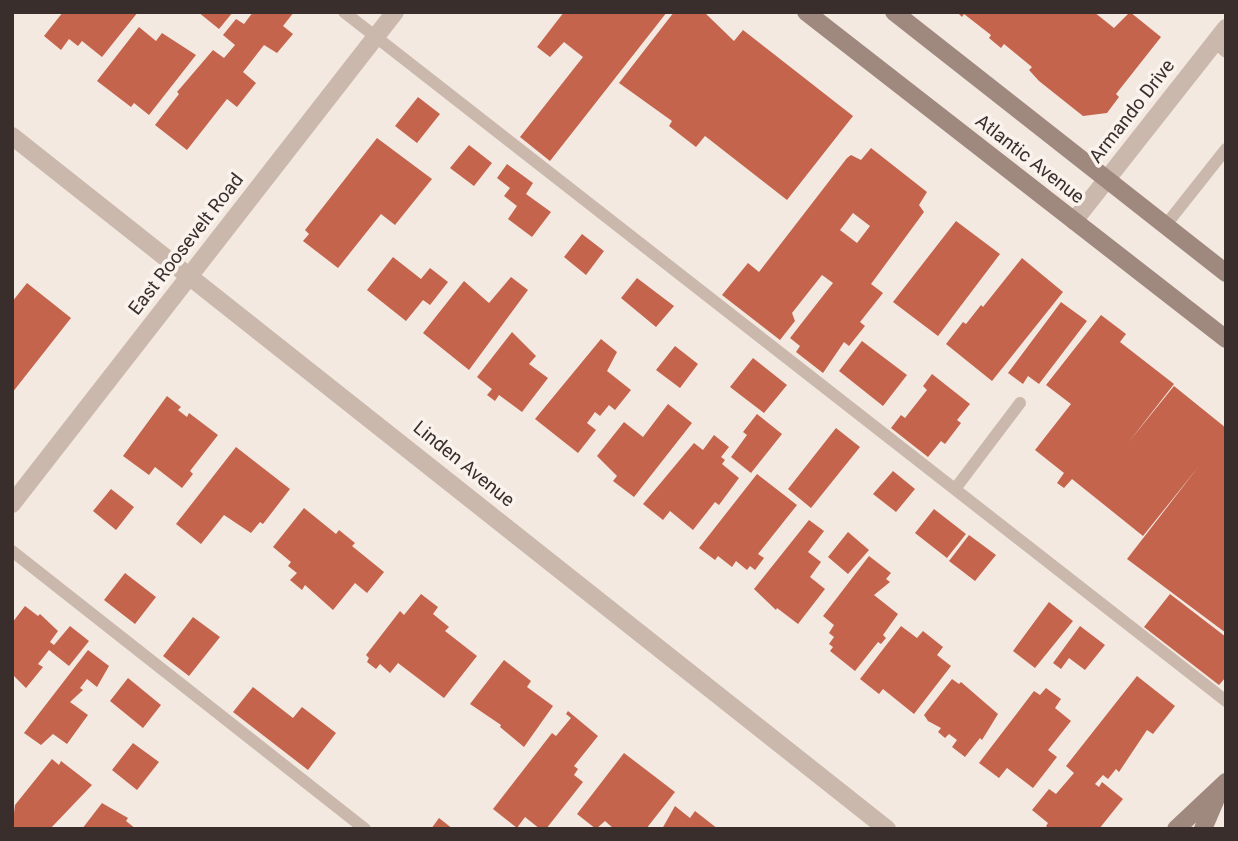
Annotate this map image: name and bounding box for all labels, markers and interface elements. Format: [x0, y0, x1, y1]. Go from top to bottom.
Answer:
street label: Armando Drive [1085, 56, 1181, 168]
street label: Atlantic Avenue [970, 111, 1088, 209]
street label: East Roosevelt Road [125, 170, 249, 320]
street label: Linden Avenue [408, 417, 518, 513]

